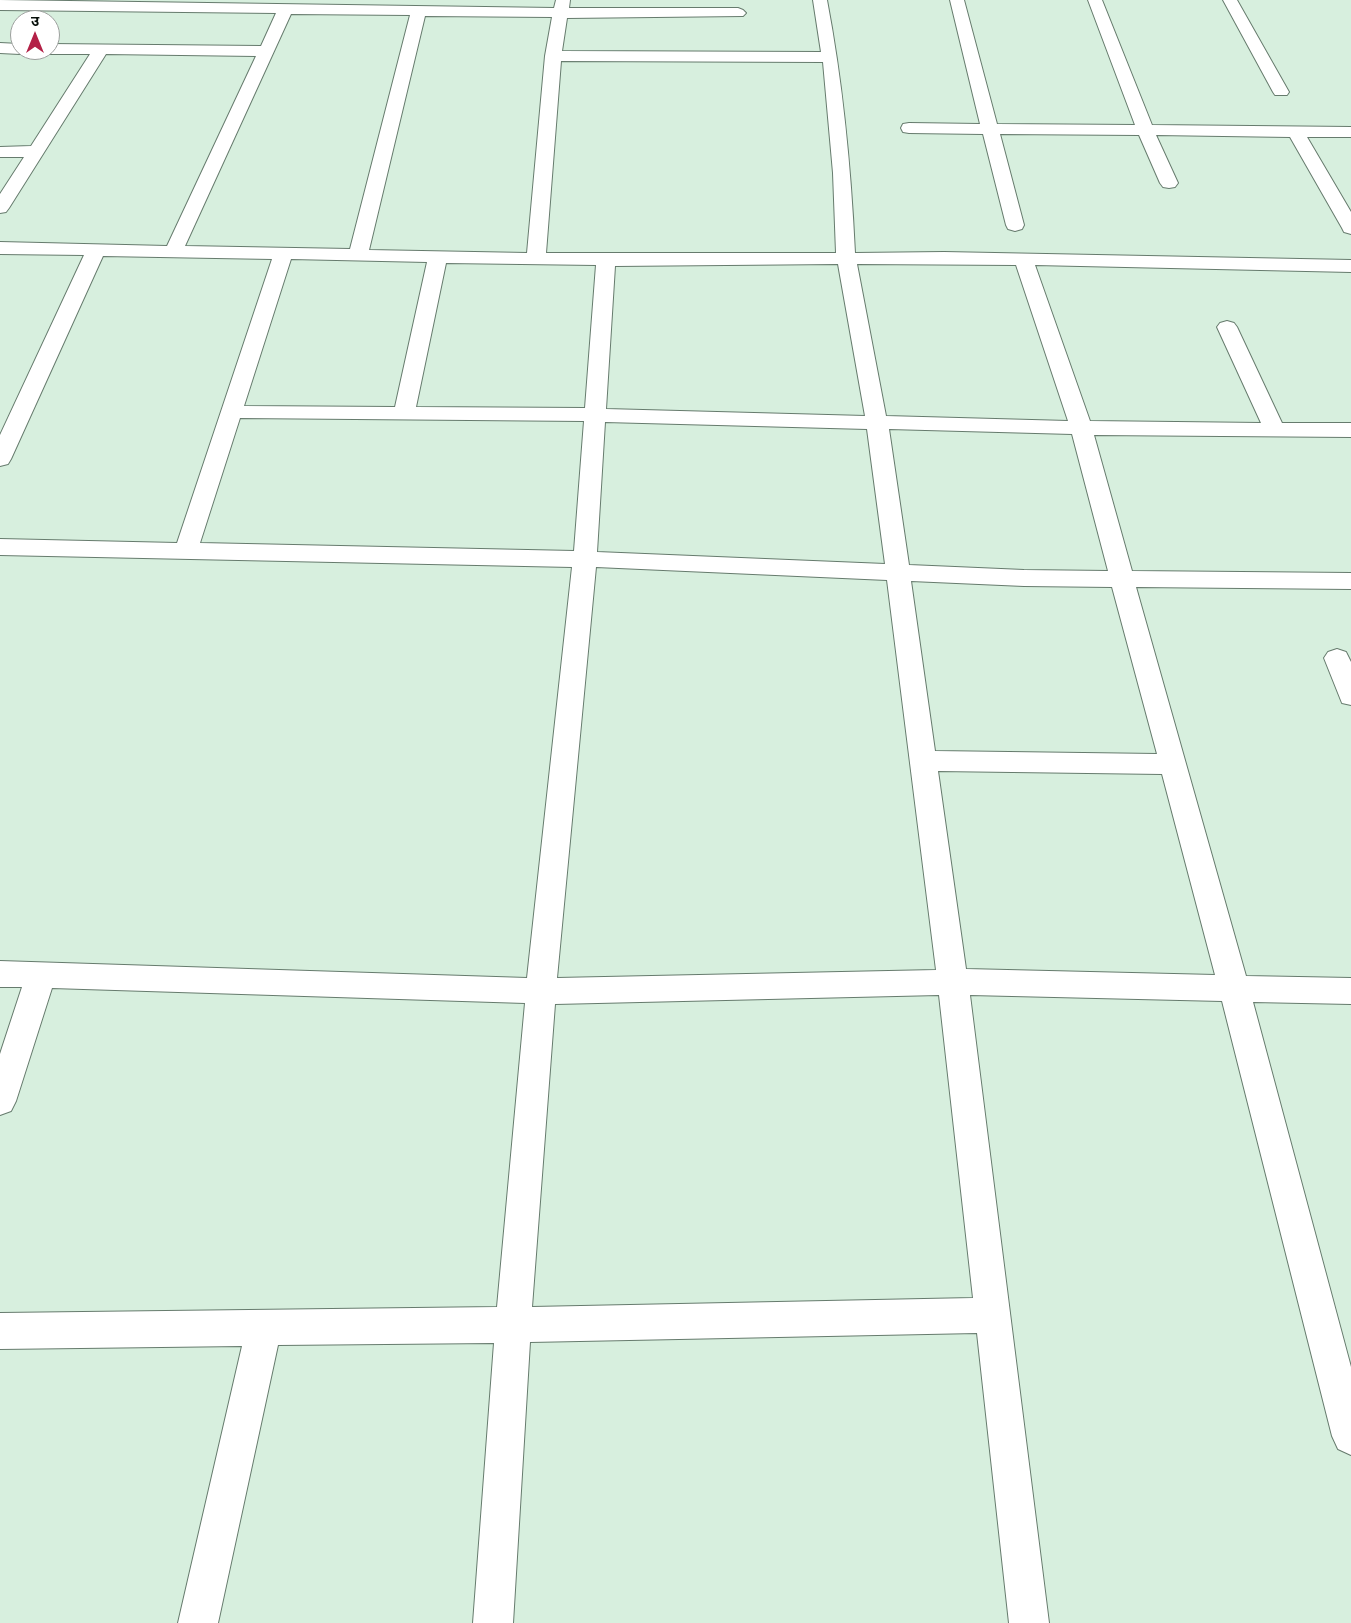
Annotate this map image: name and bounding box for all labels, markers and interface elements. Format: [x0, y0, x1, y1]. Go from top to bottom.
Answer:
north arrow [10, 10, 60, 60]
text: उ [31, 11, 39, 30]

